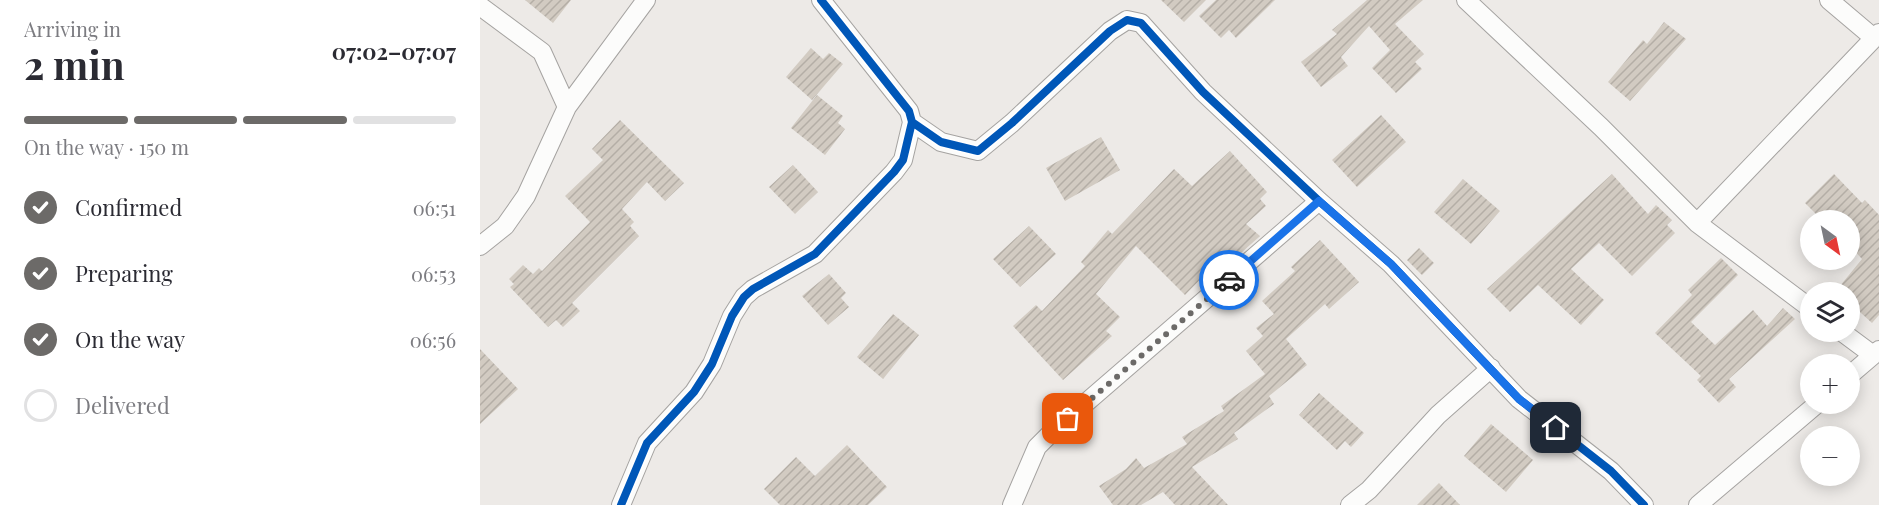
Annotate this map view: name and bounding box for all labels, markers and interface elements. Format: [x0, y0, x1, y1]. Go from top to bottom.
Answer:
text: Arriving in [24, 15, 121, 42]
text: 07:02–07:07 [332, 36, 456, 66]
text: 2 min [24, 38, 125, 90]
text: On the way · 150 m [24, 133, 189, 160]
icon: check [24, 191, 57, 224]
text: Confirmed [75, 192, 182, 222]
text: 06:51 [413, 194, 456, 221]
north arrow [1800, 210, 1860, 270]
map controls [1800, 210, 1860, 486]
courier [1199, 250, 1259, 310]
icon: check [24, 257, 57, 290]
text: Preparing [75, 258, 173, 288]
text: 06:53 [411, 260, 456, 287]
icon: car [1213, 264, 1246, 297]
button: layers [1800, 282, 1860, 342]
icon: check [24, 323, 57, 356]
text: On the way [75, 324, 185, 354]
text: 06:56 [410, 326, 456, 353]
button: + [1800, 354, 1860, 414]
text: Delivered [75, 390, 170, 420]
pin [1042, 393, 1093, 444]
icon: bag [1051, 402, 1084, 435]
pin [1530, 402, 1581, 453]
icon: home [1539, 411, 1572, 444]
button: − [1800, 426, 1860, 486]

